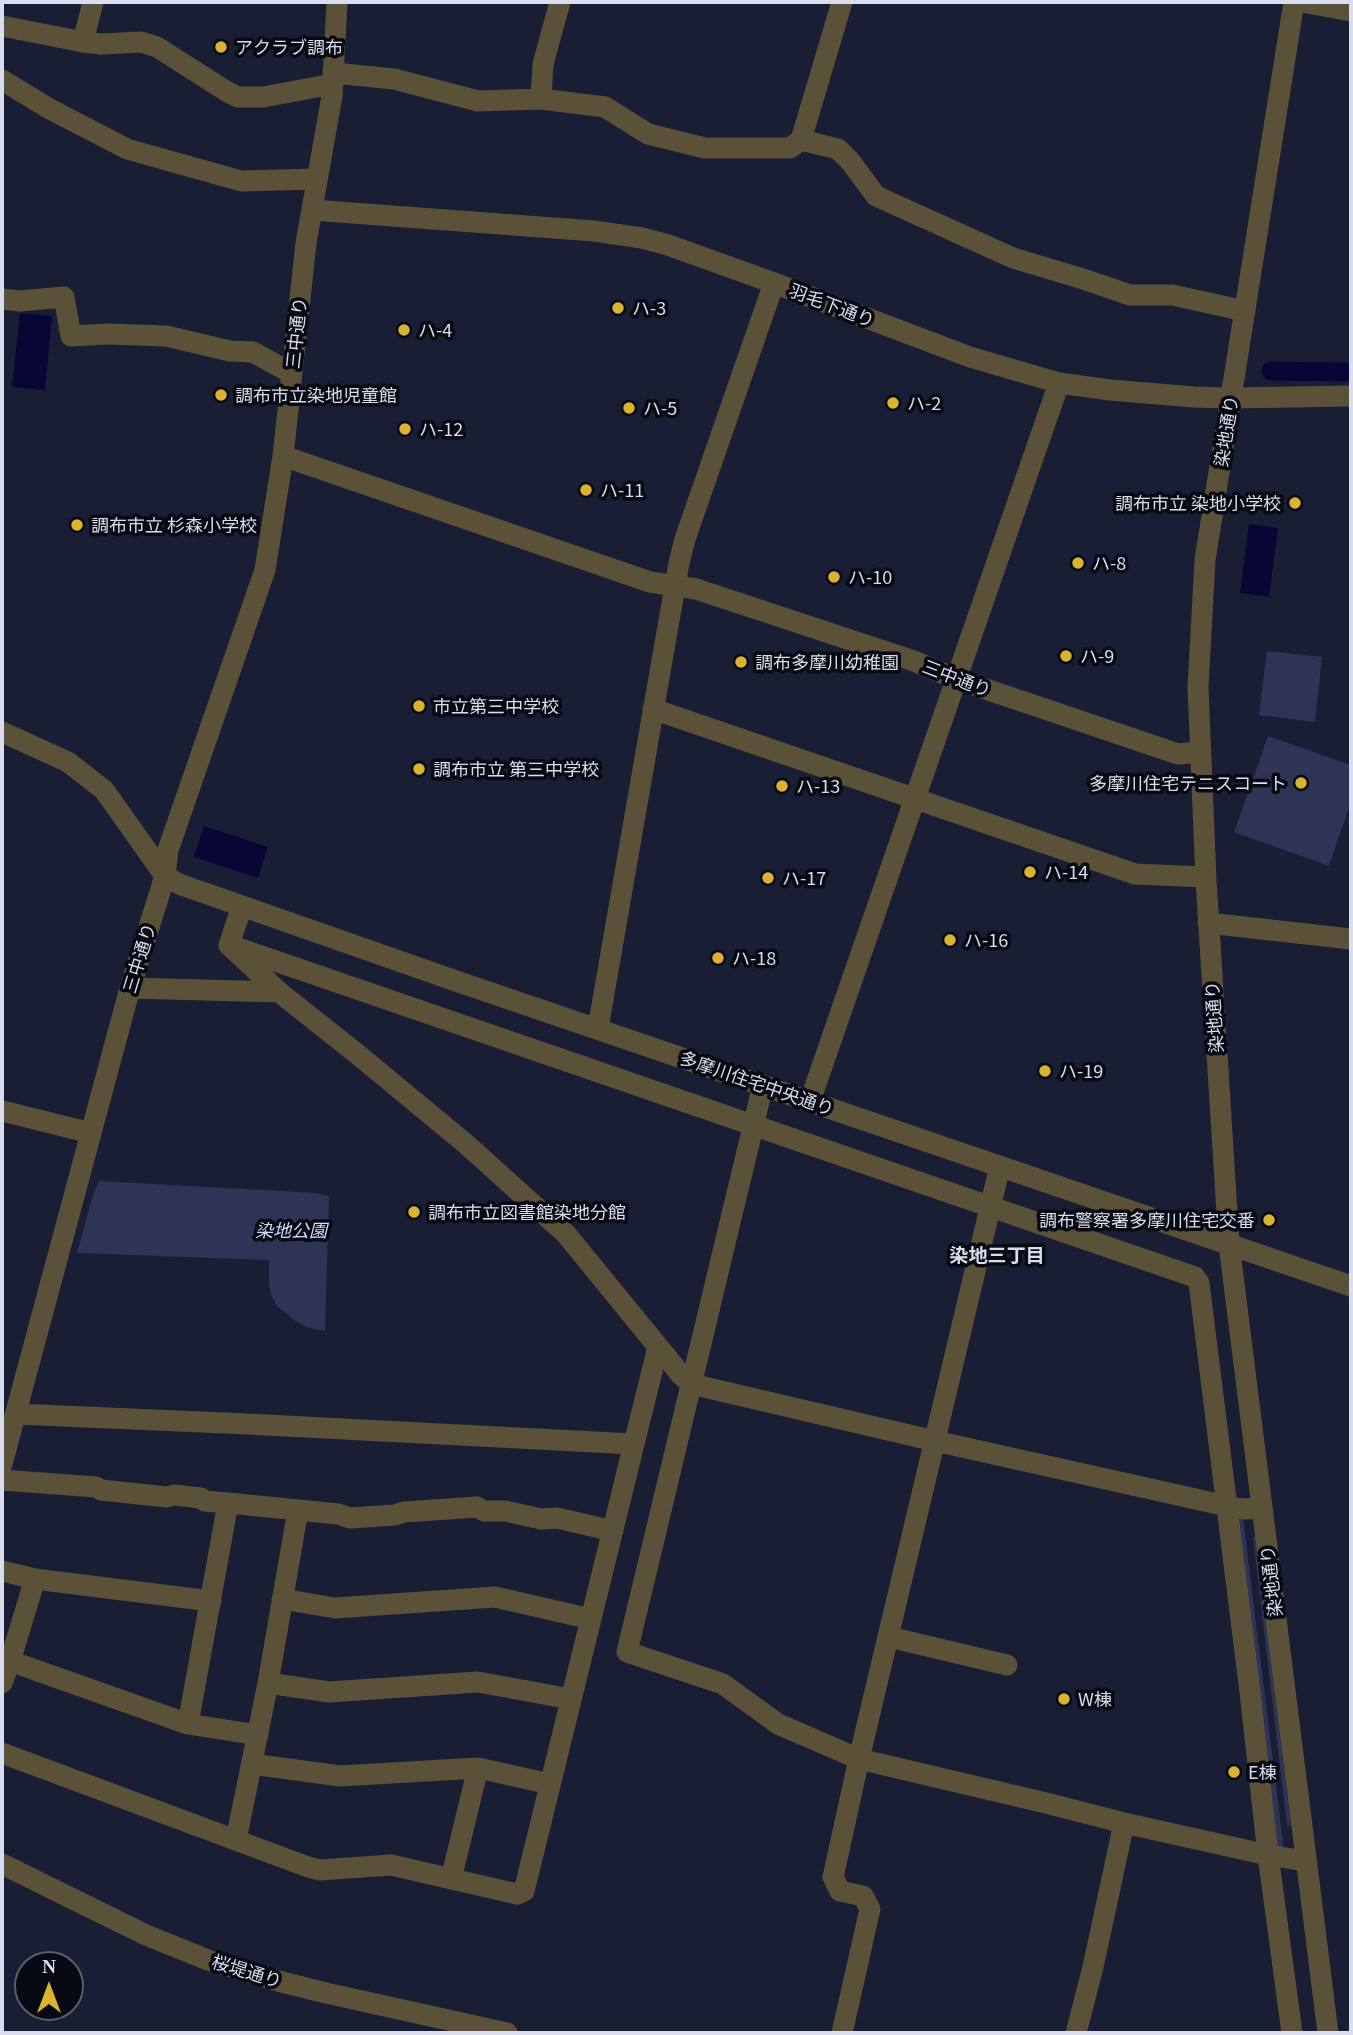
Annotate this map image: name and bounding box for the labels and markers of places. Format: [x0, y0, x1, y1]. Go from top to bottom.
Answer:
place label: アクラブ調布 [235, 36, 343, 58]
marker: アクラブ調布 [213, 39, 229, 55]
place label: ハ-3 [632, 297, 666, 319]
marker: ハ-3 [610, 300, 626, 316]
place label: ハ-4 [418, 319, 452, 341]
marker: ハ-4 [396, 322, 412, 338]
place label: 調布市立染地児童館 [235, 384, 397, 406]
marker: 調布市立染地児童館 [213, 387, 229, 403]
place label: ハ-2 [907, 392, 941, 414]
marker: ハ-2 [885, 395, 901, 411]
place label: ハ-5 [643, 397, 677, 419]
marker: ハ-5 [621, 400, 637, 416]
place label: ハ-12 [419, 418, 463, 440]
marker: ハ-12 [397, 421, 413, 437]
place label: ハ-11 [600, 479, 644, 501]
marker: ハ-11 [578, 482, 594, 498]
place label: 調布市立 染地小学校 [1115, 492, 1281, 514]
marker: 調布市立 染地小学校 [1287, 495, 1303, 511]
place label: 調布市立 杉森小学校 [91, 514, 257, 536]
marker: 調布市立 杉森小学校 [69, 517, 85, 533]
place label: ハ-8 [1092, 552, 1126, 574]
marker: ハ-8 [1070, 555, 1086, 571]
place label: ハ-10 [848, 566, 892, 588]
marker: ハ-10 [826, 569, 842, 585]
place label: ハ-9 [1080, 645, 1114, 667]
marker: ハ-9 [1058, 648, 1074, 664]
place label: 調布多摩川幼稚園 [755, 651, 899, 673]
marker: 調布多摩川幼稚園 [733, 654, 749, 670]
place label: 市立第三中学校 [433, 695, 559, 717]
marker: 市立第三中学校 [411, 698, 427, 714]
place label: 調布市立 第三中学校 [433, 758, 599, 780]
marker: 調布市立 第三中学校 [411, 761, 427, 777]
place label: 多摩川住宅テニスコート [1089, 772, 1287, 794]
place label: ハ-13 [796, 775, 840, 797]
marker: 多摩川住宅テニスコート [1293, 775, 1309, 791]
marker: ハ-13 [774, 778, 790, 794]
place label: ハ-14 [1044, 861, 1088, 883]
marker: ハ-14 [1022, 864, 1038, 880]
place label: ハ-17 [782, 867, 826, 889]
marker: ハ-17 [760, 870, 776, 886]
place label: ハ-16 [964, 929, 1008, 951]
marker: ハ-16 [942, 932, 958, 948]
place label: ハ-18 [732, 947, 776, 969]
marker: ハ-18 [710, 950, 726, 966]
place label: ハ-19 [1059, 1060, 1103, 1082]
marker: ハ-19 [1037, 1063, 1053, 1079]
place label: 調布市立図書館染地分館 [428, 1201, 626, 1223]
marker: 調布市立図書館染地分館 [406, 1204, 422, 1220]
place label: 調布警察署多摩川住宅交番 [1039, 1209, 1255, 1231]
marker: 調布警察署多摩川住宅交番 [1261, 1212, 1277, 1228]
place label: W棟 [1078, 1688, 1112, 1710]
marker: W棟 [1056, 1691, 1072, 1707]
place label: E棟 [1248, 1761, 1277, 1783]
marker: E棟 [1226, 1764, 1242, 1780]

